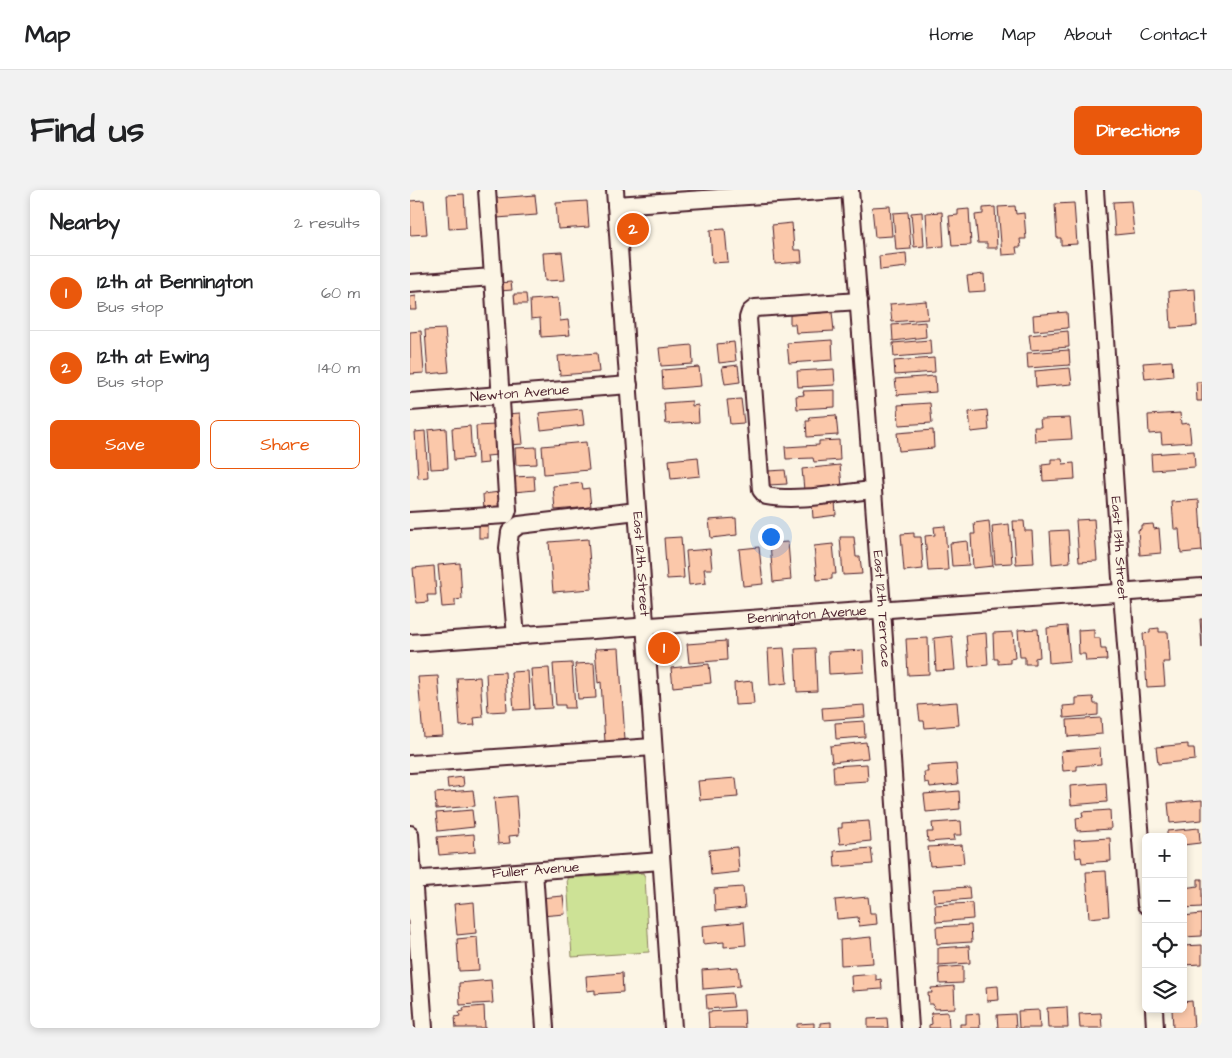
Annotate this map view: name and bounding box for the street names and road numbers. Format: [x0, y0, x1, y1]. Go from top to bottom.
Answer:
street label: Newton Avenue [469, 380, 570, 407]
street label: East 13th Street [1106, 496, 1133, 601]
street label: East 12th Street [627, 511, 655, 617]
street label: East 12th Terrace [868, 550, 896, 668]
street label: Bennington Avenue [747, 601, 868, 629]
street label: Fuller Avenue [491, 857, 581, 884]

